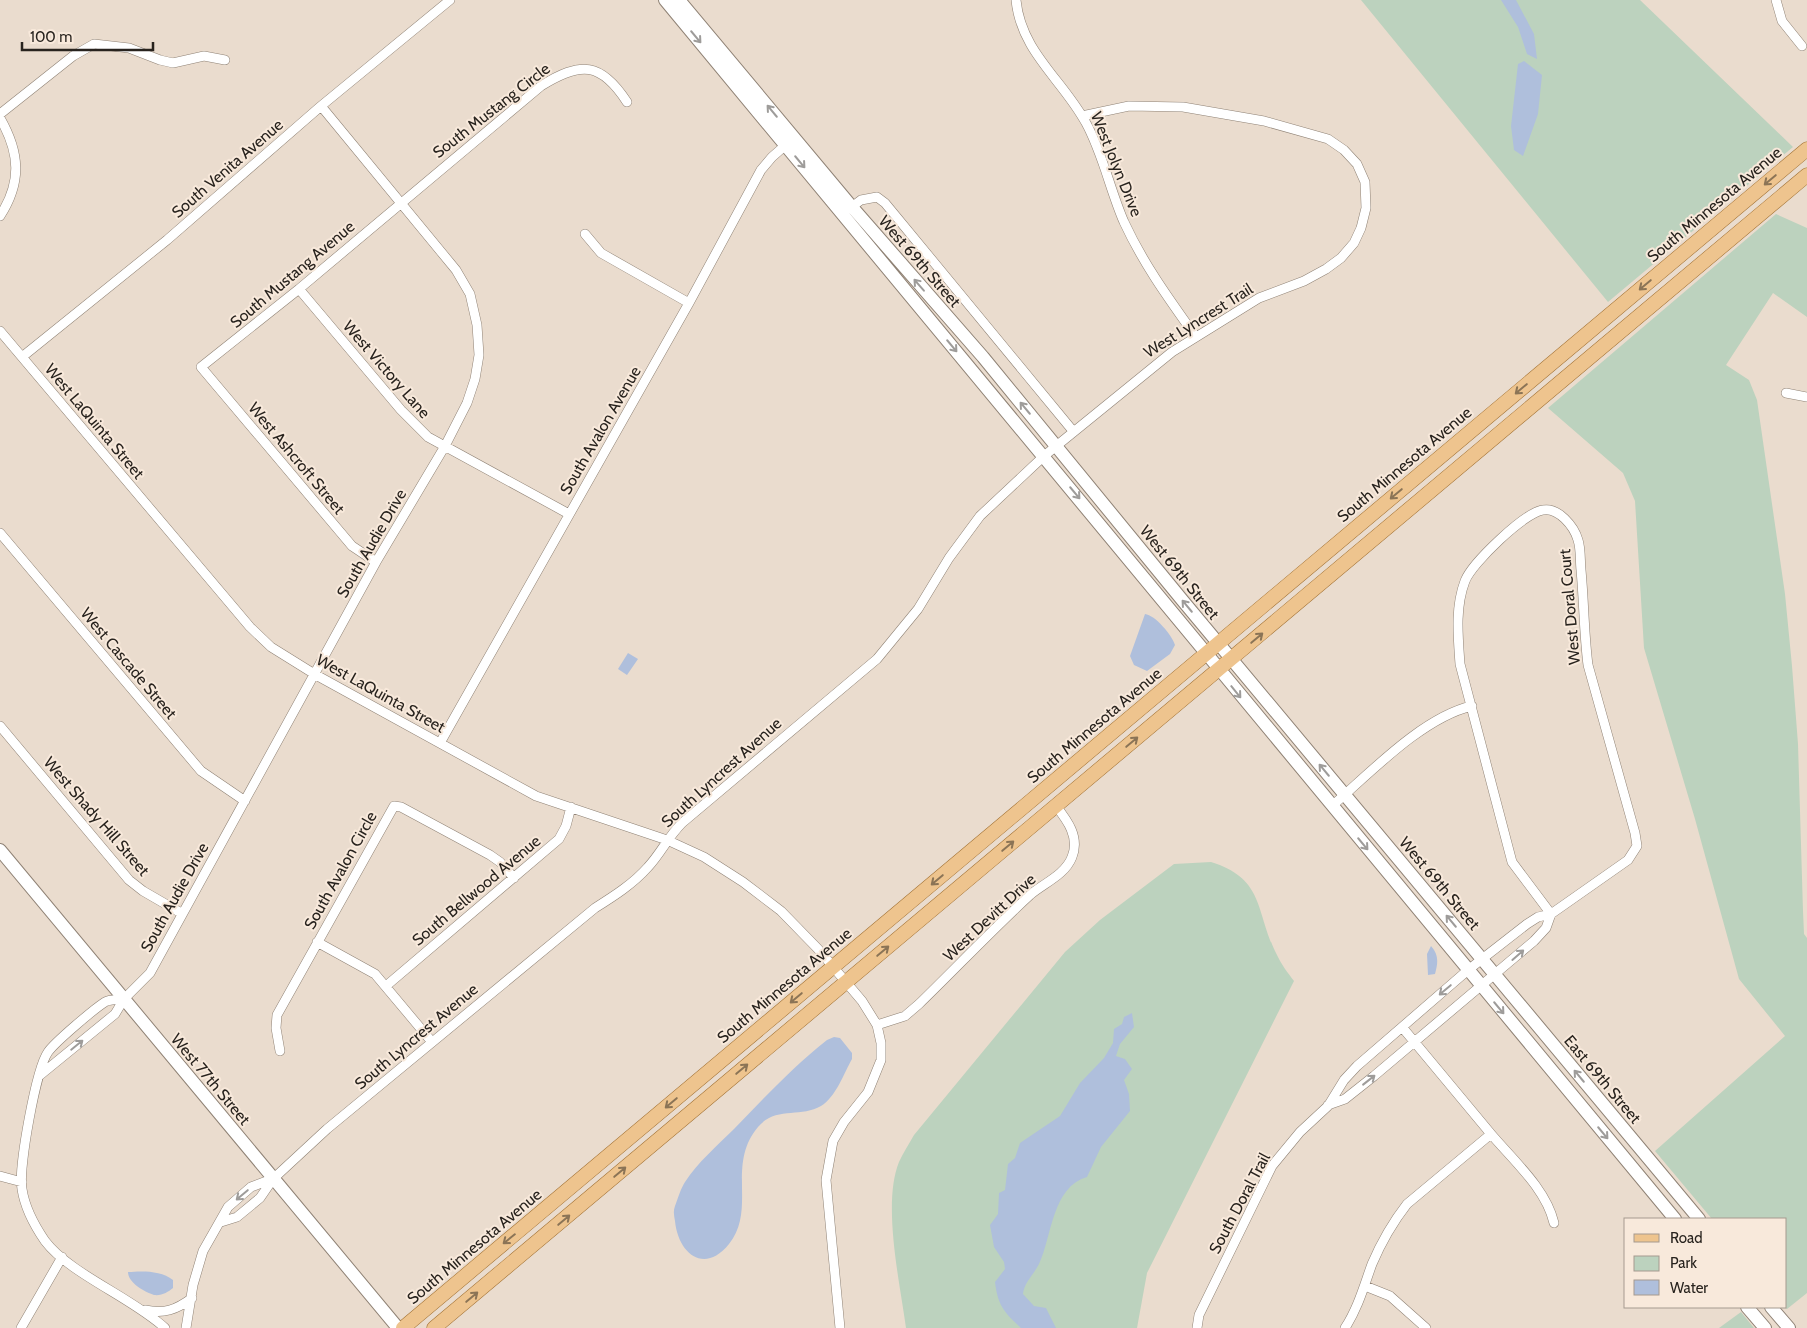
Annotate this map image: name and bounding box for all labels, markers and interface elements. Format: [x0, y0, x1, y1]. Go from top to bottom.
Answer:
scale bar [22, 20, 154, 52]
text: 100 m [30, 28, 72, 46]
one-way arrow [691, 31, 702, 44]
street label: South Mustang Circle [429, 59, 554, 162]
one-way arrow [766, 105, 777, 118]
street label: West Jolyn Drive [1087, 109, 1146, 219]
street label: South Venita Avenue [168, 115, 287, 222]
street label: South Minnesota Avenue [1643, 143, 1785, 266]
one-way arrow [795, 156, 806, 169]
one-way arrow [1763, 174, 1776, 186]
street label: West 69th Street [875, 212, 965, 312]
street label: South Mustang Avenue [226, 217, 358, 332]
one-way arrow [913, 278, 924, 291]
street label: West Lyncrest Trail [1140, 279, 1256, 362]
one-way arrow [1639, 279, 1652, 290]
street label: West Victory Lane [339, 317, 434, 422]
one-way arrow [947, 339, 958, 352]
street label: West LaQuinta Street [41, 360, 149, 483]
street label: South Avalon Avenue [556, 363, 645, 498]
one-way arrow [1515, 384, 1528, 395]
street label: West Ashcroft Street [244, 399, 349, 518]
one-way arrow [1019, 401, 1030, 414]
street label: South Minnesota Avenue [1333, 403, 1475, 526]
street label: South Audie Drive [333, 486, 410, 601]
one-way arrow [1069, 486, 1080, 499]
one-way arrow [1390, 488, 1403, 499]
street label: West 69th Street [1136, 522, 1224, 624]
street label: West Doral Court [1555, 548, 1584, 666]
one-way arrow [1182, 600, 1193, 613]
street label: West Cascade Street [77, 604, 181, 723]
one-way arrow [1251, 632, 1264, 644]
street label: West LaQuinta Street [313, 650, 449, 737]
street label: South Minnesota Avenue [1023, 664, 1165, 787]
one-way arrow [1231, 685, 1242, 698]
street label: South Lyncrest Avenue [658, 714, 785, 831]
one-way arrow [1126, 736, 1139, 748]
street label: West Shady Hill Street [40, 753, 154, 880]
one-way arrow [1319, 763, 1330, 776]
street label: South Avalon Circle [300, 808, 381, 932]
street label: South Bellwood Avenue [408, 831, 544, 950]
street label: West 69th Street [1395, 833, 1484, 934]
one-way arrow [1357, 837, 1369, 850]
street label: South Audie Drive [137, 839, 212, 955]
one-way arrow [1001, 840, 1014, 852]
street label: West Devitt Drive [939, 870, 1040, 965]
one-way arrow [930, 874, 943, 885]
one-way arrow [1445, 915, 1456, 928]
street label: South Minnesota Avenue [713, 924, 855, 1047]
one-way arrow [877, 945, 890, 957]
one-way arrow [1512, 949, 1525, 960]
street label: South Lyncrest Avenue [351, 979, 482, 1093]
one-way arrow [1438, 985, 1451, 996]
one-way arrow [789, 993, 802, 1004]
one-way arrow [1494, 1001, 1505, 1014]
street label: West 77th Street [167, 1030, 255, 1129]
street label: East 69th Street [1560, 1031, 1645, 1128]
one-way arrow [70, 1039, 83, 1050]
one-way arrow [736, 1064, 749, 1075]
one-way arrow [1574, 1069, 1585, 1082]
one-way arrow [1362, 1075, 1375, 1086]
one-way arrow [665, 1097, 678, 1108]
one-way arrow [1597, 1126, 1608, 1139]
street label: South Doral Trail [1205, 1149, 1274, 1257]
one-way arrow [613, 1167, 626, 1178]
street label: South Minnesota Avenue [403, 1185, 545, 1308]
one-way arrow [236, 1189, 249, 1200]
one-way arrow [557, 1214, 570, 1225]
legend [1624, 1218, 1787, 1308]
text: Road [1670, 1229, 1703, 1247]
one-way arrow [503, 1234, 516, 1245]
text: Park [1670, 1254, 1697, 1272]
text: Water [1670, 1279, 1708, 1297]
one-way arrow [465, 1291, 478, 1302]

